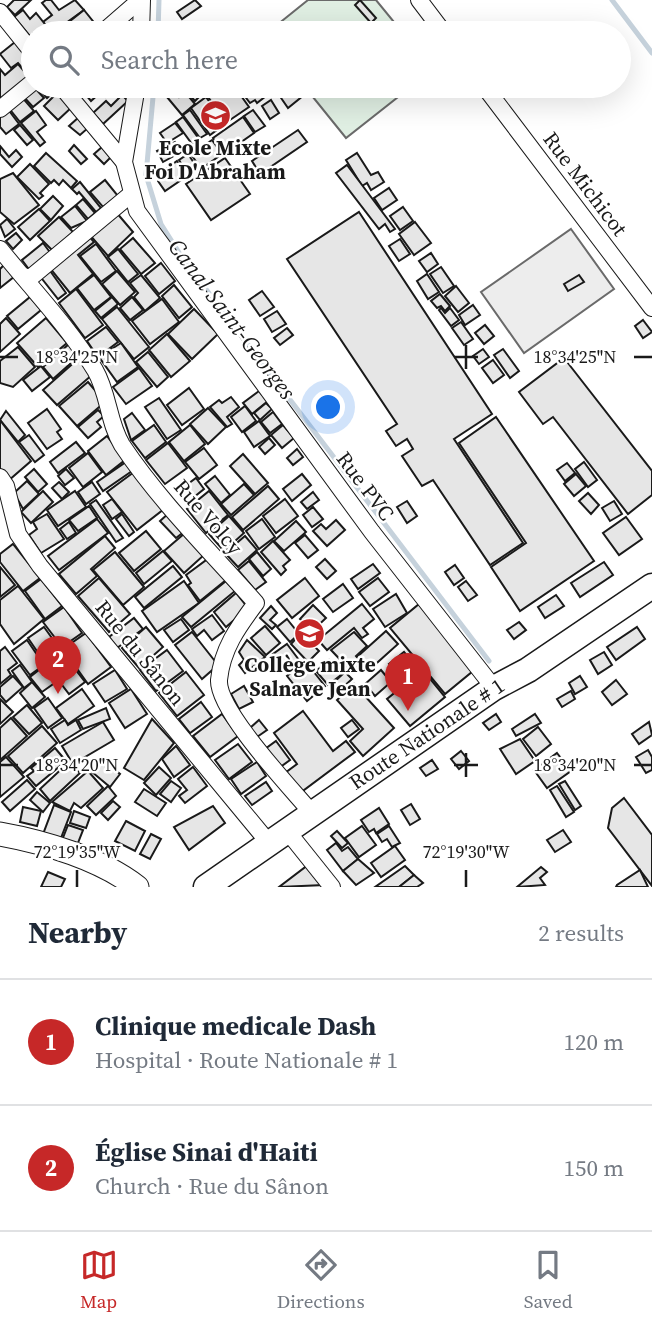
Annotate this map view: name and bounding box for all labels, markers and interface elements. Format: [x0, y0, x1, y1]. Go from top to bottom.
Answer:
search box [21, 21, 631, 98]
icon: search [45, 41, 83, 79]
text: Search here [101, 42, 238, 78]
school or university icon: Ecole Mixte Foi D'Abraham [198, 99, 232, 133]
street label: Rue Michicot [537, 126, 634, 242]
place label: Ecole Mixte Foi D'Abraham [144, 133, 286, 186]
water label: Canal Saint-Georges [161, 232, 304, 407]
text: 18°34'25"N [36, 344, 118, 369]
text: 18°34'25"N [534, 344, 616, 369]
your location [311, 390, 345, 424]
street label: Rue PVC [330, 445, 401, 526]
street label: Rue Volcy [167, 473, 250, 561]
street label: Rue du Sânon [89, 594, 192, 712]
school or university icon: Collège mixte Salnave Jean [293, 616, 327, 650]
pin: 2 [35, 636, 81, 694]
place label: Collège mixte Salnave Jean [244, 650, 376, 703]
pin: 1 [385, 653, 431, 711]
street label: Route Nationale # 1 [345, 673, 509, 795]
text: 18°34'20"N [36, 752, 118, 777]
text: 18°34'20"N [534, 752, 616, 777]
text: 72°19'35"W [34, 839, 121, 864]
text: 72°19'30"W [423, 839, 510, 864]
text: Nearby [28, 912, 127, 953]
text: 2 results [538, 917, 624, 949]
text: Clinique medicale Dash [95, 1008, 376, 1044]
text: 1 [45, 1026, 57, 1058]
text: 120 m [563, 1026, 624, 1058]
text: Hospital · Route Nationale # 1 [95, 1044, 398, 1076]
text: Église Sinai d'Haiti [95, 1134, 318, 1170]
text: 2 [45, 1152, 57, 1184]
text: 150 m [563, 1152, 624, 1184]
text: Church · Rue du Sânon [95, 1170, 329, 1202]
tab: Map [80, 1246, 118, 1314]
tab: Directions [277, 1246, 365, 1314]
tab: Saved [524, 1246, 572, 1314]

